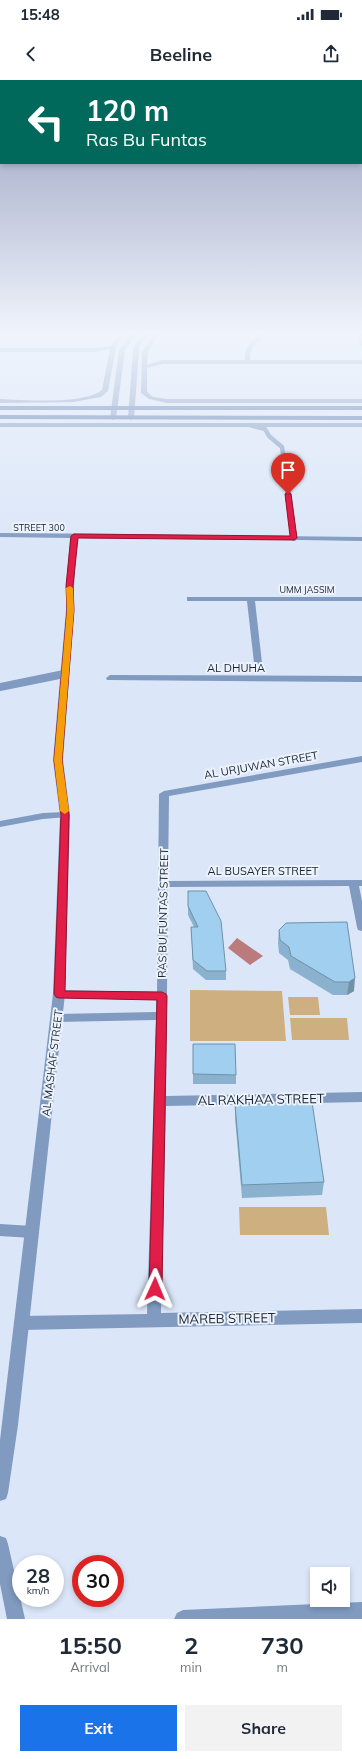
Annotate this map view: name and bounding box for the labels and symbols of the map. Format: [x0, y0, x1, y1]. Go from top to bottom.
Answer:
pin [271, 453, 305, 494]
street label: STREET 300 [13, 522, 65, 533]
street label: UMM JASSIM [279, 584, 335, 595]
street label: AL DHUHA [207, 661, 265, 675]
street label: AL URJUWAN STREET [203, 748, 319, 782]
street label: RAS BU FUNTAS STREET [155, 848, 171, 978]
street label: AL BUSAYER STREET [208, 864, 319, 878]
street label: AL MASHAF STREET [39, 1009, 66, 1117]
street label: AL RAKHAA STREET [197, 1090, 325, 1108]
position arrow [134, 1268, 176, 1310]
street label: MAREB STREET [178, 1309, 276, 1327]
speed limit sign: 30 [72, 1555, 124, 1607]

